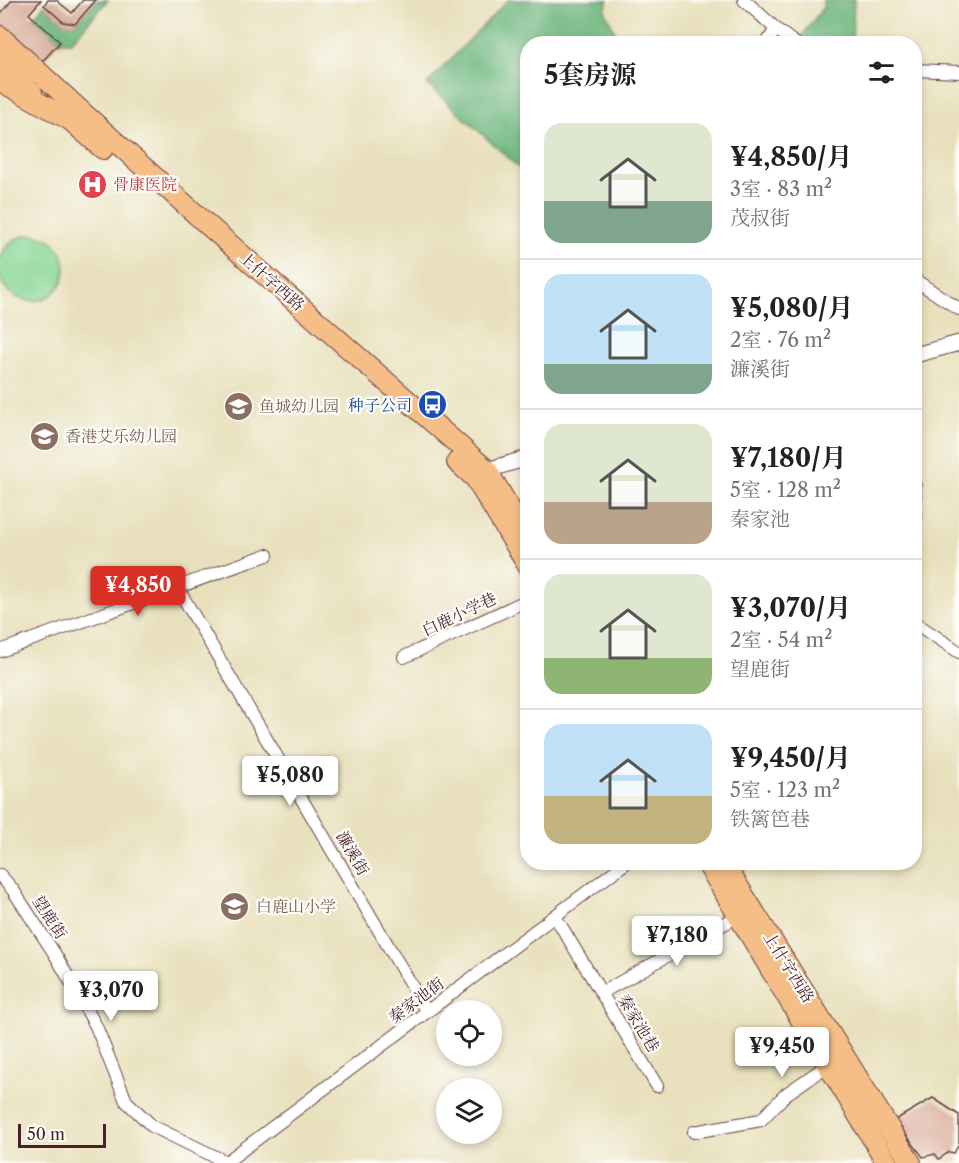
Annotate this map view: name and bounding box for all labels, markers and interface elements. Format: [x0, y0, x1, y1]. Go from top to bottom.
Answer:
icon: filters [865, 56, 898, 89]
text: 5套房源 [544, 59, 636, 91]
text: ¥4,850/月 [730, 141, 853, 173]
icon: home [592, 147, 664, 219]
hospital icon: 骨康医院 [76, 168, 108, 200]
place label: 骨康医院 [113, 174, 177, 194]
text: 3室 · 83 m² [730, 177, 832, 201]
text: 茂叔街 [730, 206, 790, 230]
street label: 上什字西路 [235, 247, 309, 315]
text: ¥5,080/月 [730, 292, 853, 324]
icon: home [592, 298, 664, 370]
text: 2室 · 76 m² [730, 328, 831, 352]
text: 濂溪街 [730, 357, 790, 381]
bus stop icon: 种子公司 [417, 389, 449, 421]
school or university icon: 鱼城幼儿园 [222, 390, 254, 422]
place label: 种子公司 [348, 395, 412, 415]
place label: 鱼城幼儿园 [259, 396, 339, 416]
school or university icon: 香港艾乐幼儿园 [28, 420, 60, 452]
place label: 香港艾乐幼儿园 [65, 426, 177, 446]
text: ¥7,180/月 [730, 442, 847, 474]
icon: home [592, 448, 664, 520]
text: 5室 · 128 m² [730, 478, 841, 502]
text: 秦家池 [730, 507, 790, 531]
pin: ¥4,850 [89, 566, 187, 617]
text: ¥4,850 [104, 573, 172, 597]
street label: 白鹿小学巷 [419, 588, 499, 640]
text: ¥3,070/月 [730, 592, 851, 624]
icon: home [592, 598, 664, 670]
text: 2室 · 54 m² [730, 628, 832, 652]
text: 望鹿街 [730, 657, 790, 681]
text: ¥9,450/月 [730, 742, 851, 774]
icon: home [592, 748, 664, 820]
pin: ¥5,080 [241, 756, 339, 807]
text: ¥5,080 [256, 763, 324, 787]
text: 5室 · 123 m² [730, 778, 840, 802]
text: 铁篱笆巷 [730, 807, 810, 831]
street label: 濂溪街 [332, 827, 374, 879]
school or university icon: 白鹿山小学 [219, 890, 251, 922]
street label: 望鹿街 [29, 891, 71, 943]
place label: 白鹿山小学 [256, 896, 336, 916]
pin: ¥7,180 [628, 916, 726, 967]
text: ¥7,180 [646, 923, 708, 947]
street label: 上什字西路 [759, 928, 819, 1006]
pin: ¥3,070 [62, 971, 160, 1022]
street label: 秦家池街 [384, 973, 448, 1027]
text: ¥3,070 [78, 978, 144, 1002]
street label: 秦家池巷 [614, 990, 664, 1056]
map controls [436, 1000, 502, 1144]
button: locate [436, 1000, 502, 1066]
pin: ¥9,450 [733, 1027, 831, 1078]
text: ¥9,450 [749, 1034, 815, 1058]
button: layers [436, 1078, 502, 1144]
scale bar [18, 1121, 106, 1148]
text: 50 m [27, 1124, 65, 1144]

